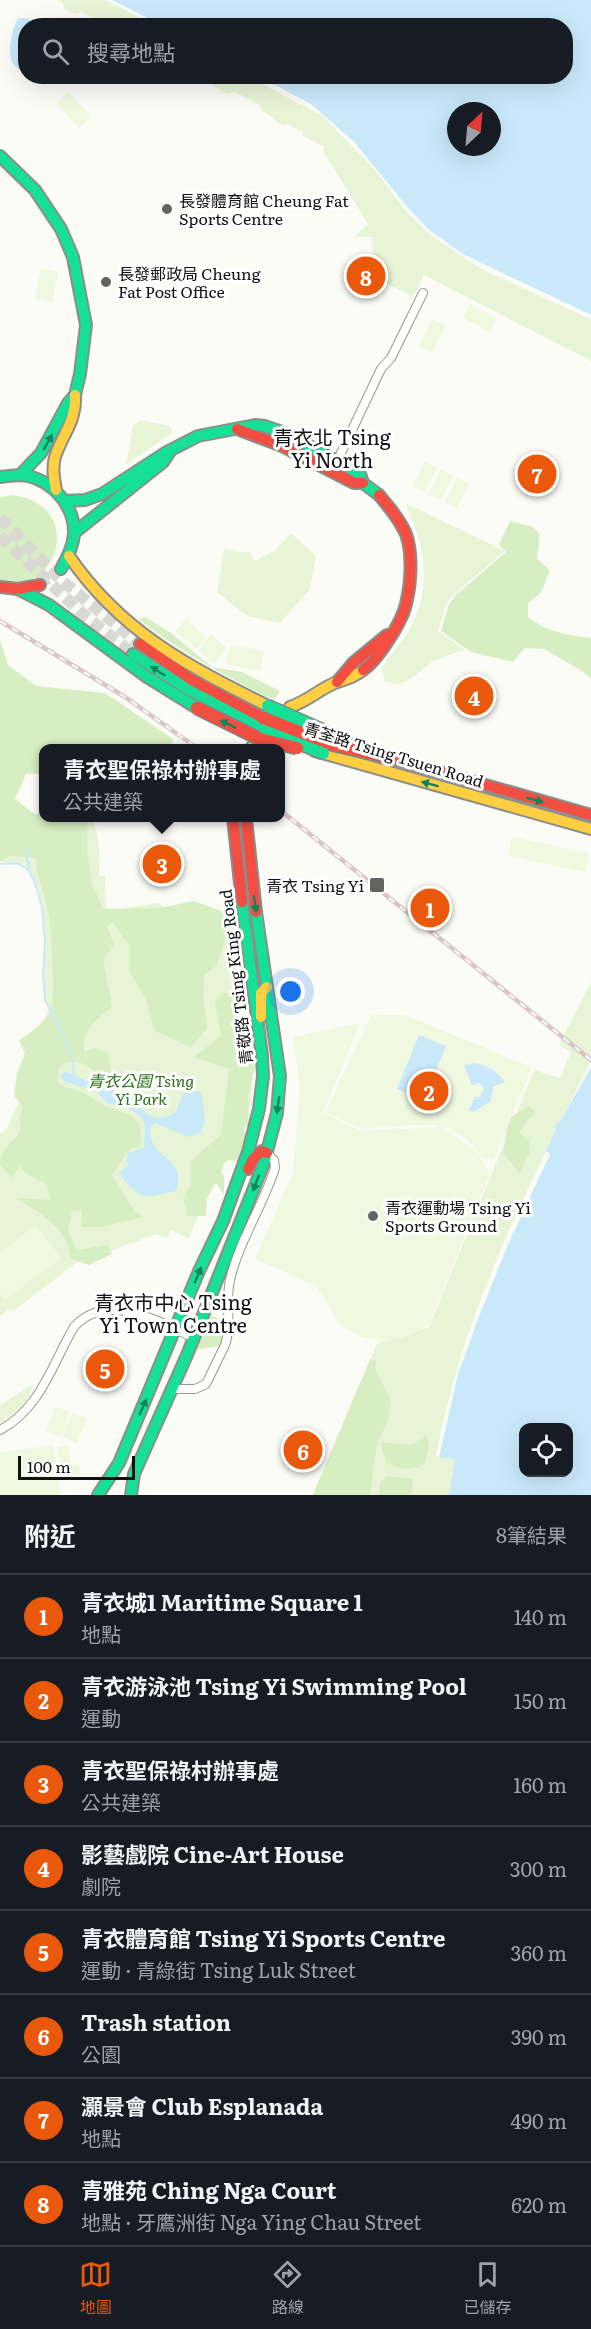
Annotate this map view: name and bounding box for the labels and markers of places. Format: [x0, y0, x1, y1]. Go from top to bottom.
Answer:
place label: 長發體育館 Cheung Fat Sports Centre [179, 188, 349, 230]
marker: 長發體育館 Cheung Fat Sports Centre [160, 202, 174, 216]
pin: 8 [346, 254, 386, 298]
place label: 長發郵政局 Cheung Fat Post Office [118, 261, 261, 303]
marker: 長發郵政局 Cheung Fat Post Office [99, 275, 113, 289]
pin: 7 [518, 452, 556, 496]
pin: 4 [454, 674, 494, 718]
pin: 3 [142, 842, 182, 886]
place label: 青衣 Tsing Yi [266, 873, 364, 897]
marker: 青衣 Tsing Yi [368, 876, 386, 894]
pin: 1 [410, 886, 450, 930]
pin: 2 [410, 1068, 448, 1114]
place label: 青衣運動場 Tsing Yi Sports Ground [385, 1195, 531, 1237]
marker: 青衣運動場 Tsing Yi Sports Ground [366, 1209, 380, 1223]
pin: 5 [86, 1346, 124, 1392]
pin: 6 [284, 1428, 322, 1472]

